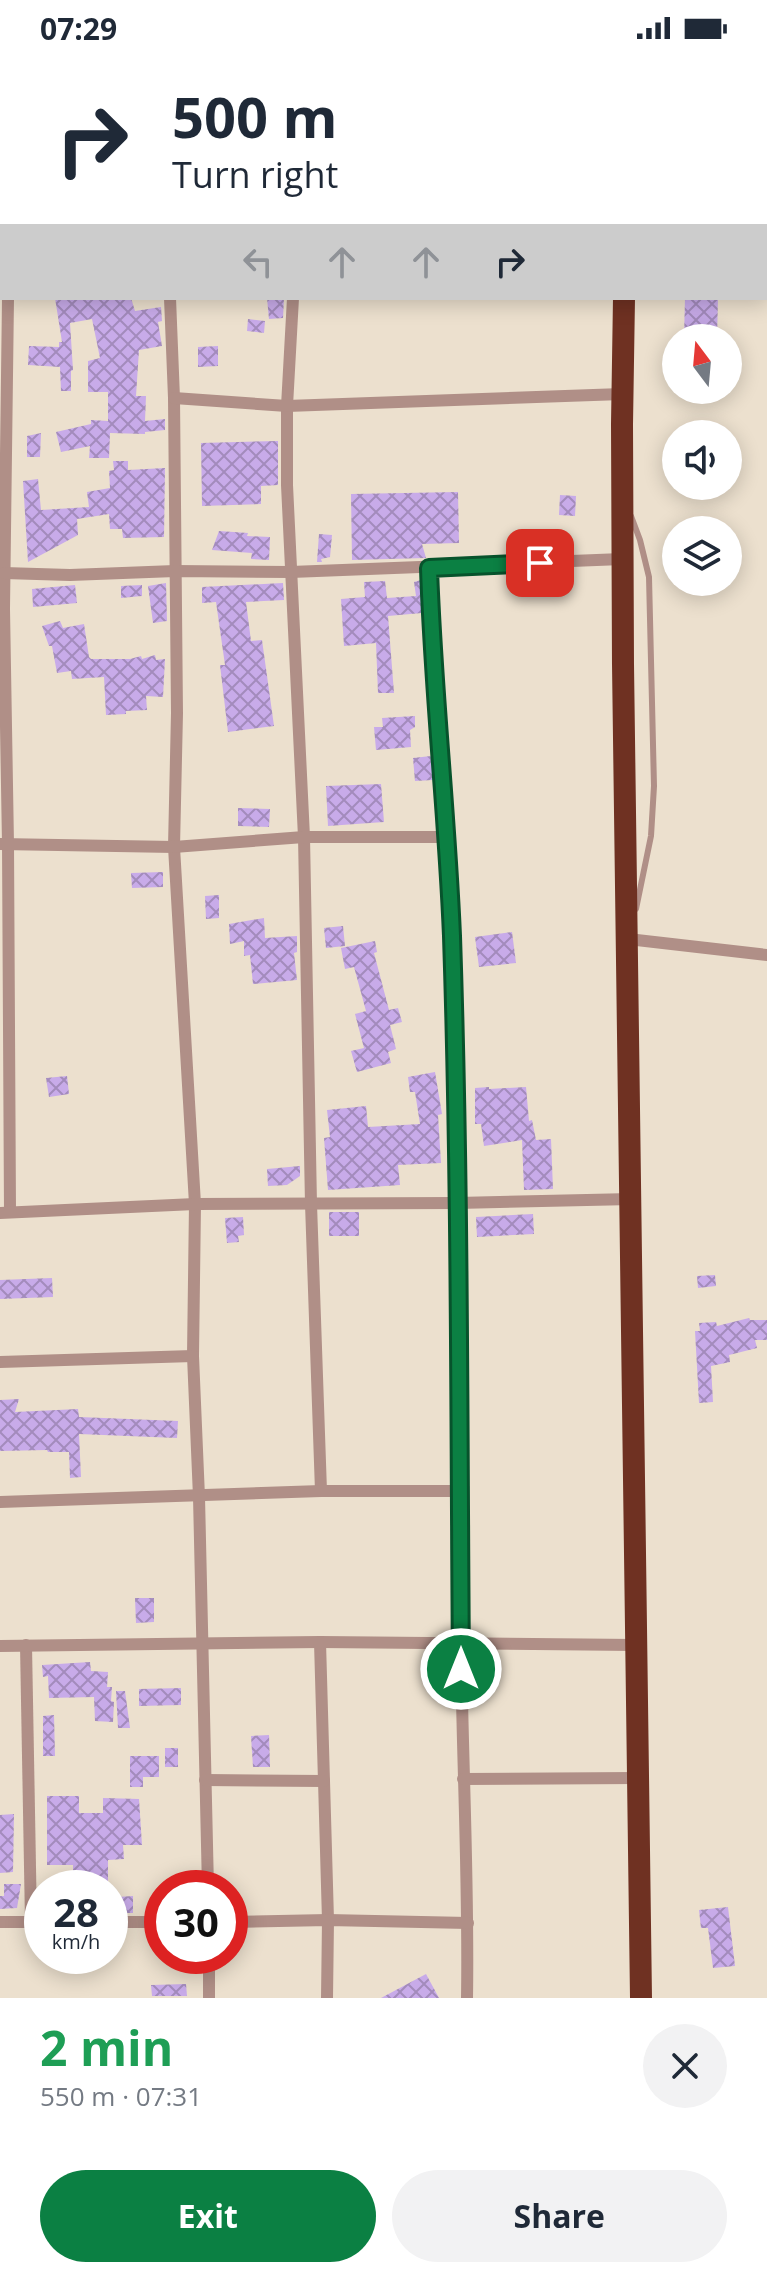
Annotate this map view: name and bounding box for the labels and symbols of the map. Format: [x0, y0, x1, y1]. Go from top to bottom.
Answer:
north arrow [662, 324, 742, 404]
pin [506, 529, 574, 597]
position arrow [419, 1627, 503, 1711]
speed limit sign: 30 [144, 1870, 248, 1974]

